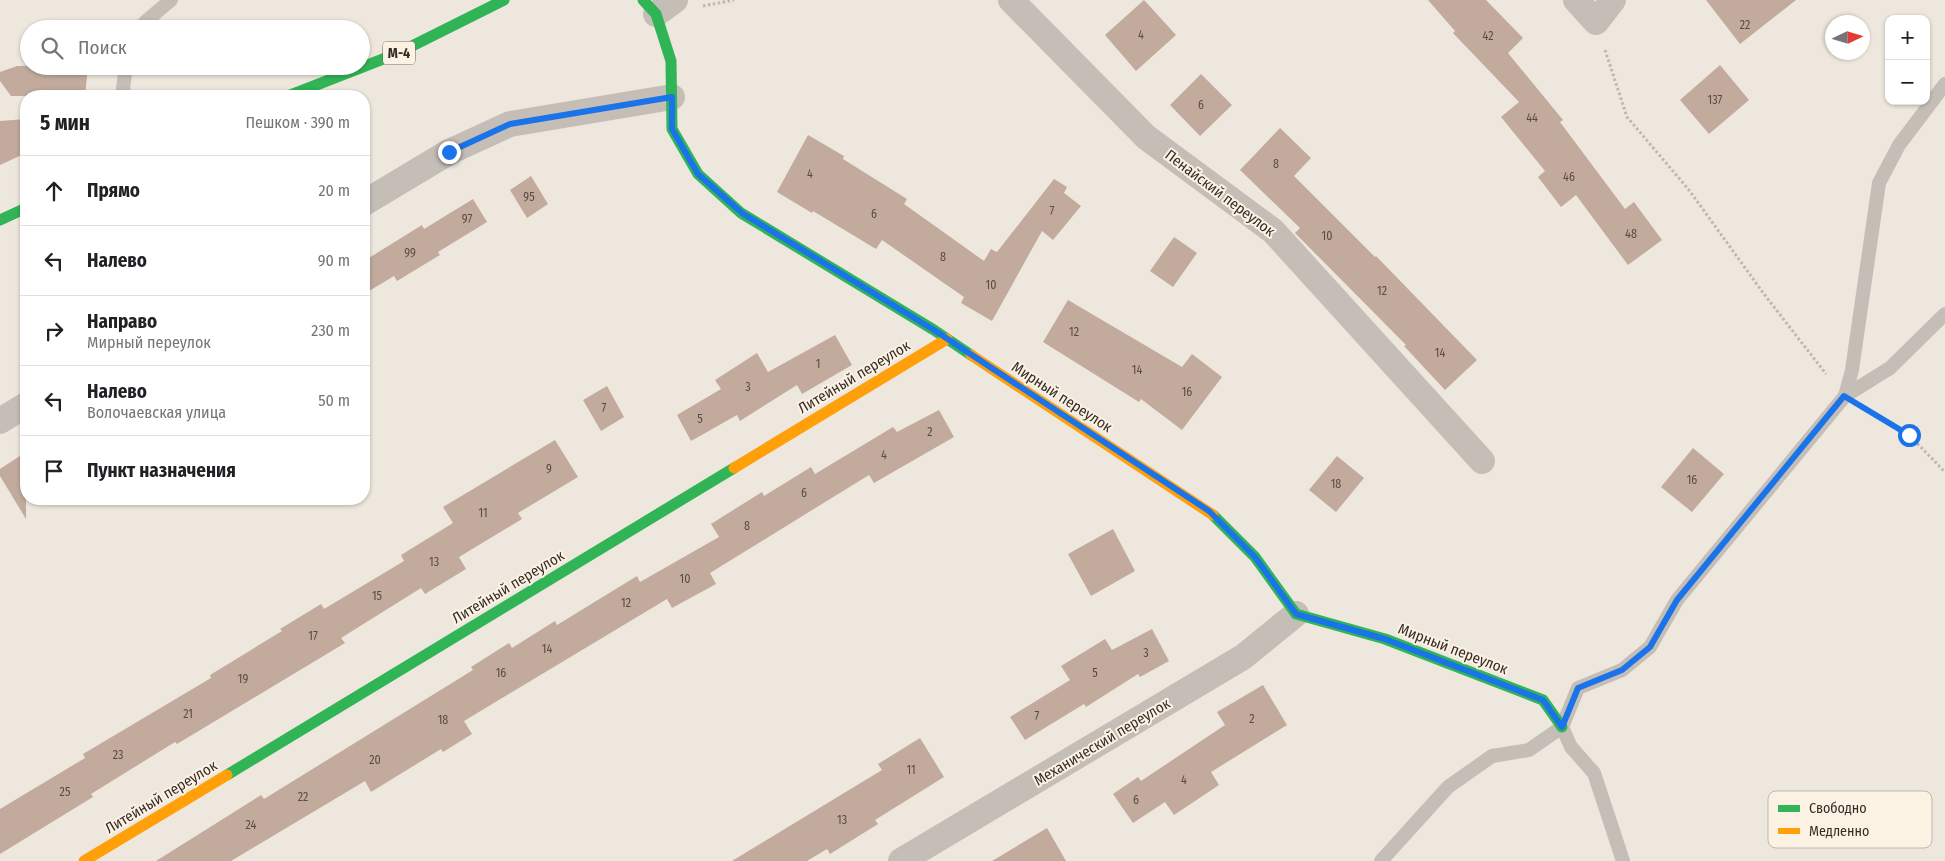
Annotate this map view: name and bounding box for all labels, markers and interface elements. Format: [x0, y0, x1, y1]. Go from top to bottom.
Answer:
north arrow [1825, 15, 1870, 60]
map controls [1885, 15, 1930, 105]
button: + [1885, 15, 1930, 60]
house number: 22 [1740, 18, 1750, 32]
search box [20, 20, 370, 75]
house number: 4 [1138, 28, 1144, 42]
house number: 42 [1483, 29, 1493, 43]
icon: search [38, 34, 66, 62]
text: Поиск [78, 36, 127, 59]
road number: М-4 [383, 42, 415, 64]
button: − [1885, 60, 1930, 105]
house number: 137 [1708, 93, 1723, 107]
house number: 6 [1198, 98, 1204, 112]
text: 5 мин [40, 110, 90, 136]
house number: 44 [1526, 111, 1538, 125]
text: Пешком · 390 m [245, 113, 350, 132]
route end [438, 141, 461, 164]
street label: Пенайский переулок [1162, 146, 1278, 240]
house number: 8 [1273, 157, 1279, 171]
house number: 4 [807, 167, 813, 181]
house number: 46 [1563, 170, 1575, 184]
icon: ahead [40, 177, 68, 205]
text: Прямо [87, 179, 140, 202]
text: 20 m [319, 181, 350, 200]
house number: 95 [523, 190, 535, 204]
house number: 7 [1050, 204, 1055, 218]
house number: 6 [871, 207, 877, 221]
house number: 97 [462, 212, 472, 226]
house number: 48 [1625, 227, 1637, 241]
house number: 10 [1322, 229, 1332, 243]
house number: 99 [404, 246, 416, 260]
icon: left [40, 247, 68, 275]
text: Налево [87, 249, 147, 272]
house number: 8 [940, 250, 946, 264]
text: 90 m [318, 251, 350, 270]
house number: 10 [986, 278, 996, 292]
house number: 12 [1377, 284, 1387, 298]
text: Направо [87, 310, 157, 333]
icon: right [40, 317, 68, 345]
text: 230 m [311, 321, 350, 340]
house number: 12 [1069, 325, 1079, 339]
text: Мирный переулок [87, 333, 211, 352]
street label: Литейный переулок [795, 336, 913, 418]
house number: 14 [1435, 346, 1445, 360]
house number: 1 [816, 357, 820, 371]
street label: Мирный переулок [1008, 358, 1116, 436]
house number: 14 [1132, 363, 1142, 377]
text: Налево [87, 380, 147, 403]
house number: 3 [745, 380, 751, 394]
house number: 16 [1182, 385, 1192, 399]
icon: left [40, 387, 68, 415]
text: 50 m [318, 391, 350, 410]
house number: 7 [602, 401, 607, 415]
text: Волочаевская улица [87, 403, 226, 422]
house number: 5 [697, 412, 703, 426]
route start [1898, 424, 1921, 447]
house number: 2 [927, 425, 933, 439]
house number: 4 [881, 448, 887, 462]
icon: arrive [40, 457, 68, 485]
text: Пункт назначения [87, 459, 236, 482]
house number: 9 [546, 462, 552, 476]
house number: 16 [1687, 473, 1697, 487]
house number: 18 [1331, 477, 1341, 491]
house number: 6 [801, 486, 807, 500]
house number: 11 [478, 506, 488, 520]
house number: 8 [744, 519, 750, 533]
street label: Литейный переулок [449, 546, 567, 628]
house number: 13 [429, 555, 439, 569]
house number: 10 [680, 572, 690, 586]
house number: 15 [372, 589, 383, 603]
house number: 12 [621, 596, 631, 610]
street label: Мирный переулок [1396, 620, 1510, 678]
house number: 17 [308, 629, 318, 643]
house number: 14 [542, 642, 552, 656]
house number: 3 [1143, 646, 1149, 660]
house number: 16 [496, 666, 506, 680]
house number: 5 [1092, 666, 1098, 680]
house number: 19 [238, 672, 248, 686]
street label: Механический переулок [1031, 694, 1173, 790]
house number: 21 [183, 707, 193, 721]
house number: 7 [1035, 709, 1040, 723]
house number: 2 [1249, 712, 1255, 726]
house number: 18 [438, 713, 448, 727]
house number: 23 [113, 748, 123, 762]
house number: 20 [369, 753, 381, 767]
street label: Литейный переулок [102, 756, 220, 838]
house number: 11 [906, 763, 916, 777]
house number: 4 [1181, 773, 1187, 787]
house number: 25 [60, 785, 71, 799]
house number: 22 [298, 790, 308, 804]
legend [1768, 791, 1932, 848]
house number: 6 [1133, 793, 1139, 807]
text: Свободно [1809, 800, 1867, 817]
house number: 13 [837, 813, 847, 827]
house number: 24 [246, 818, 257, 832]
text: Медленно [1809, 823, 1869, 840]

